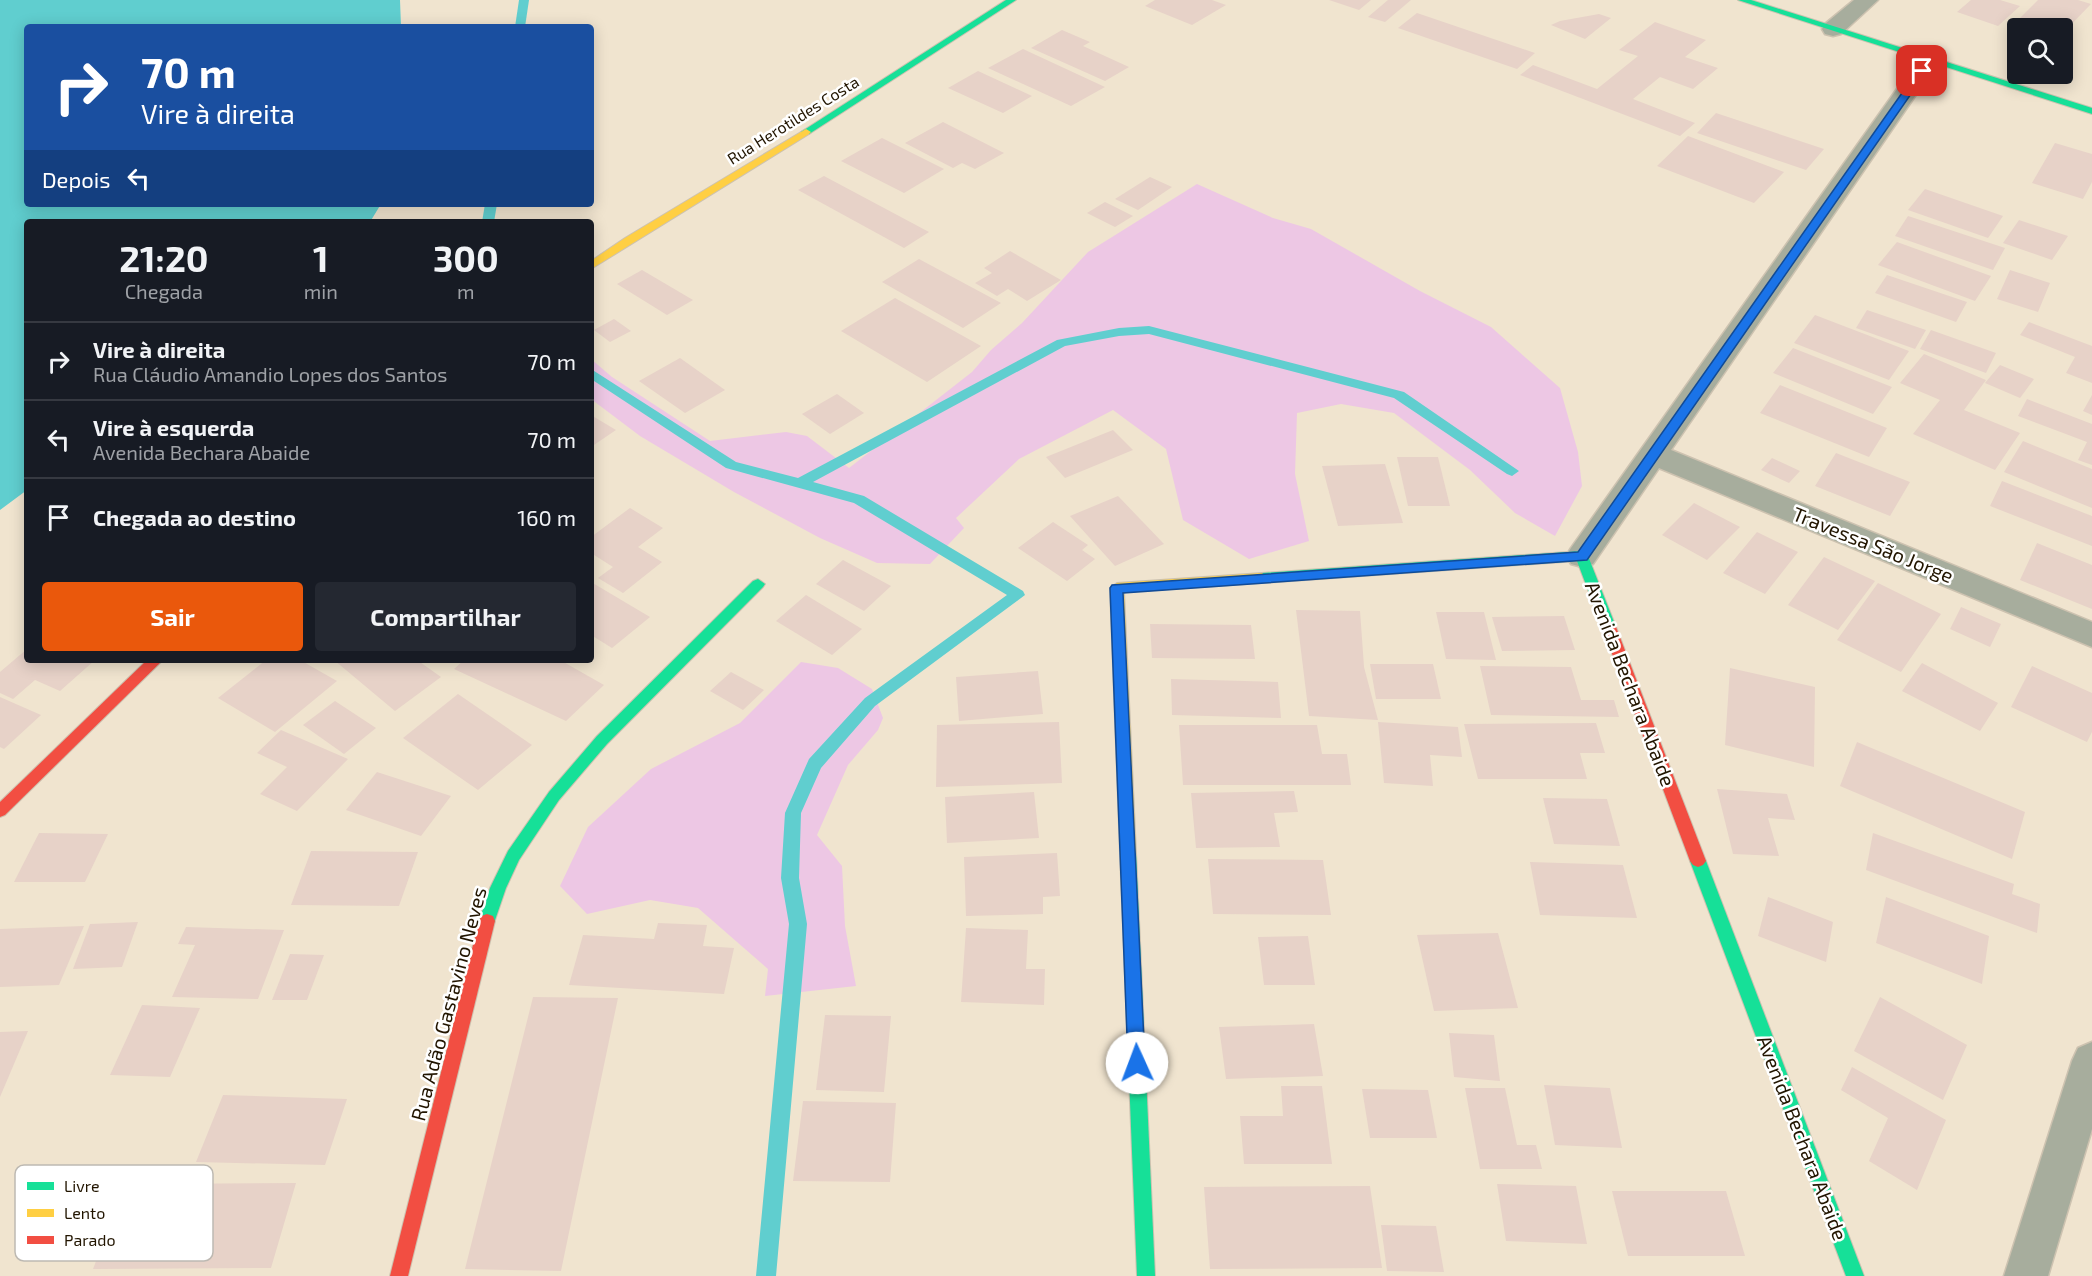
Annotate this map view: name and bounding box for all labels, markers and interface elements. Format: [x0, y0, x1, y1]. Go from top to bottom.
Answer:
map controls [2007, 18, 2073, 84]
button: search [2007, 18, 2073, 84]
pin [1896, 45, 1947, 96]
text: 70 m [141, 46, 236, 96]
icon: right [42, 48, 120, 126]
icon: arrive [1905, 54, 1938, 87]
street label: Rua Herotildes Costa [723, 71, 862, 168]
text: Vire à direita [141, 97, 295, 129]
icon: left [122, 162, 155, 195]
text: Depois [42, 166, 110, 192]
text: 21:20 [119, 236, 209, 279]
text: 1 [313, 236, 329, 279]
text: 300 [433, 236, 499, 279]
text: Chegada [125, 279, 203, 303]
text: min [304, 279, 338, 303]
text: m [457, 279, 475, 303]
text: Vire à direita [93, 336, 225, 362]
icon: right [42, 345, 75, 378]
text: 70 m [527, 348, 576, 374]
text: Rua Cláudio Amandio Lopes dos Santos [93, 362, 447, 386]
text: Vire à esquerda [93, 414, 254, 440]
icon: left [42, 423, 75, 456]
text: 70 m [527, 426, 576, 452]
text: Avenida Bechara Abaide [93, 440, 310, 464]
icon: arrive [42, 501, 75, 534]
street label: Travessa São Jorge [1789, 501, 1957, 587]
text: Chegada ao destino [93, 504, 296, 530]
text: 160 m [517, 504, 576, 530]
street label: Avenida Bechara Abaide [1581, 578, 1681, 789]
button: Sair [42, 582, 303, 651]
button: Compartilhar [315, 582, 576, 651]
street label: Rua Adão Gastavino Neves [405, 884, 491, 1123]
position arrow [1105, 1031, 1169, 1095]
street label: Avenida Bechara Abaide [1753, 1032, 1853, 1243]
legend [15, 1165, 213, 1261]
text: Livre [64, 1176, 99, 1195]
text: Lento [64, 1203, 105, 1222]
text: Parado [64, 1230, 116, 1249]

